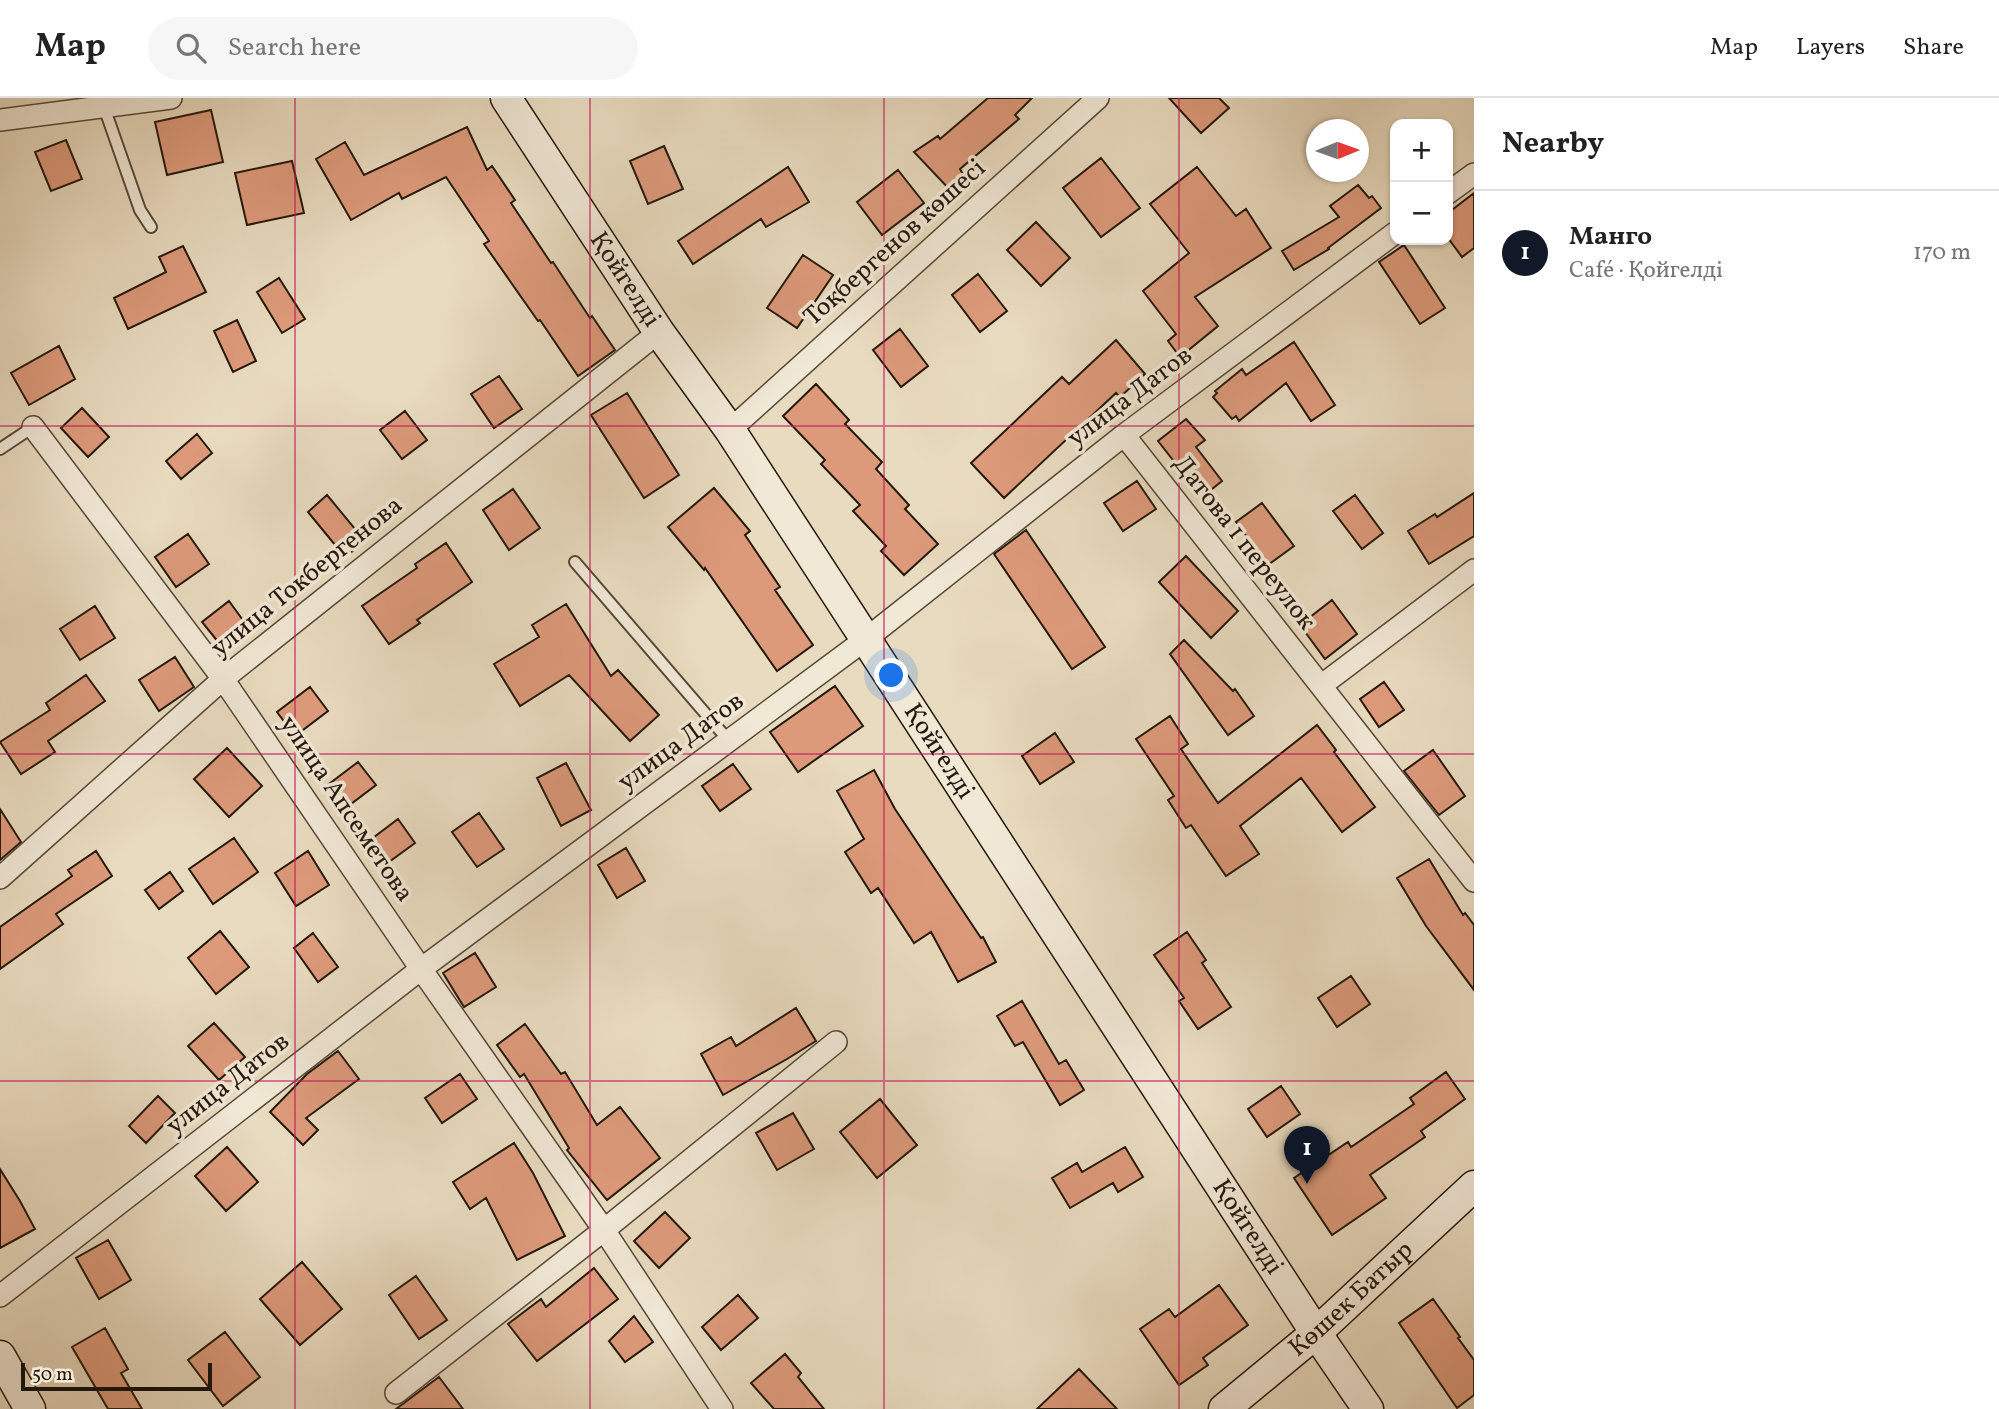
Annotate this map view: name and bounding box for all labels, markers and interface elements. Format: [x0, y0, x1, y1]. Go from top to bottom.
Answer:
search box [148, 17, 638, 80]
text: Map [35, 25, 106, 71]
icon: search [172, 29, 210, 67]
text: Search here [228, 30, 361, 66]
text: Map [1710, 31, 1758, 65]
text: Layers [1796, 31, 1865, 65]
text: Share [1903, 31, 1964, 65]
north arrow [1306, 119, 1369, 182]
map controls [1390, 119, 1453, 245]
button: + [1390, 119, 1453, 182]
text: Nearby [1502, 123, 1604, 165]
street label: Тоқбергенов көшесі [796, 151, 994, 335]
button: − [1390, 182, 1453, 245]
text: Манго [1569, 219, 1652, 255]
street label: Қойгелді [580, 225, 669, 334]
text: 1 [1520, 237, 1530, 269]
text: 170 m [1913, 237, 1971, 269]
text: Café · Қойгелді [1569, 255, 1723, 287]
street label: улица Датов [1060, 338, 1200, 456]
street label: Датова 1 переулок [1164, 448, 1324, 638]
street label: улица Токбергенова [203, 488, 411, 666]
your location [874, 658, 908, 692]
street label: улица Датов [610, 684, 752, 800]
street label: Қойгелді [894, 697, 983, 807]
street label: улица Апсеметова [270, 709, 422, 909]
street label: улица Датов [159, 1024, 297, 1144]
pin: 1 [1284, 1126, 1330, 1184]
street label: Қойгелді [1203, 1172, 1292, 1282]
street label: Көшек Батыр [1281, 1233, 1422, 1366]
scale bar [21, 1360, 212, 1392]
text: 50 m [32, 1362, 73, 1388]

